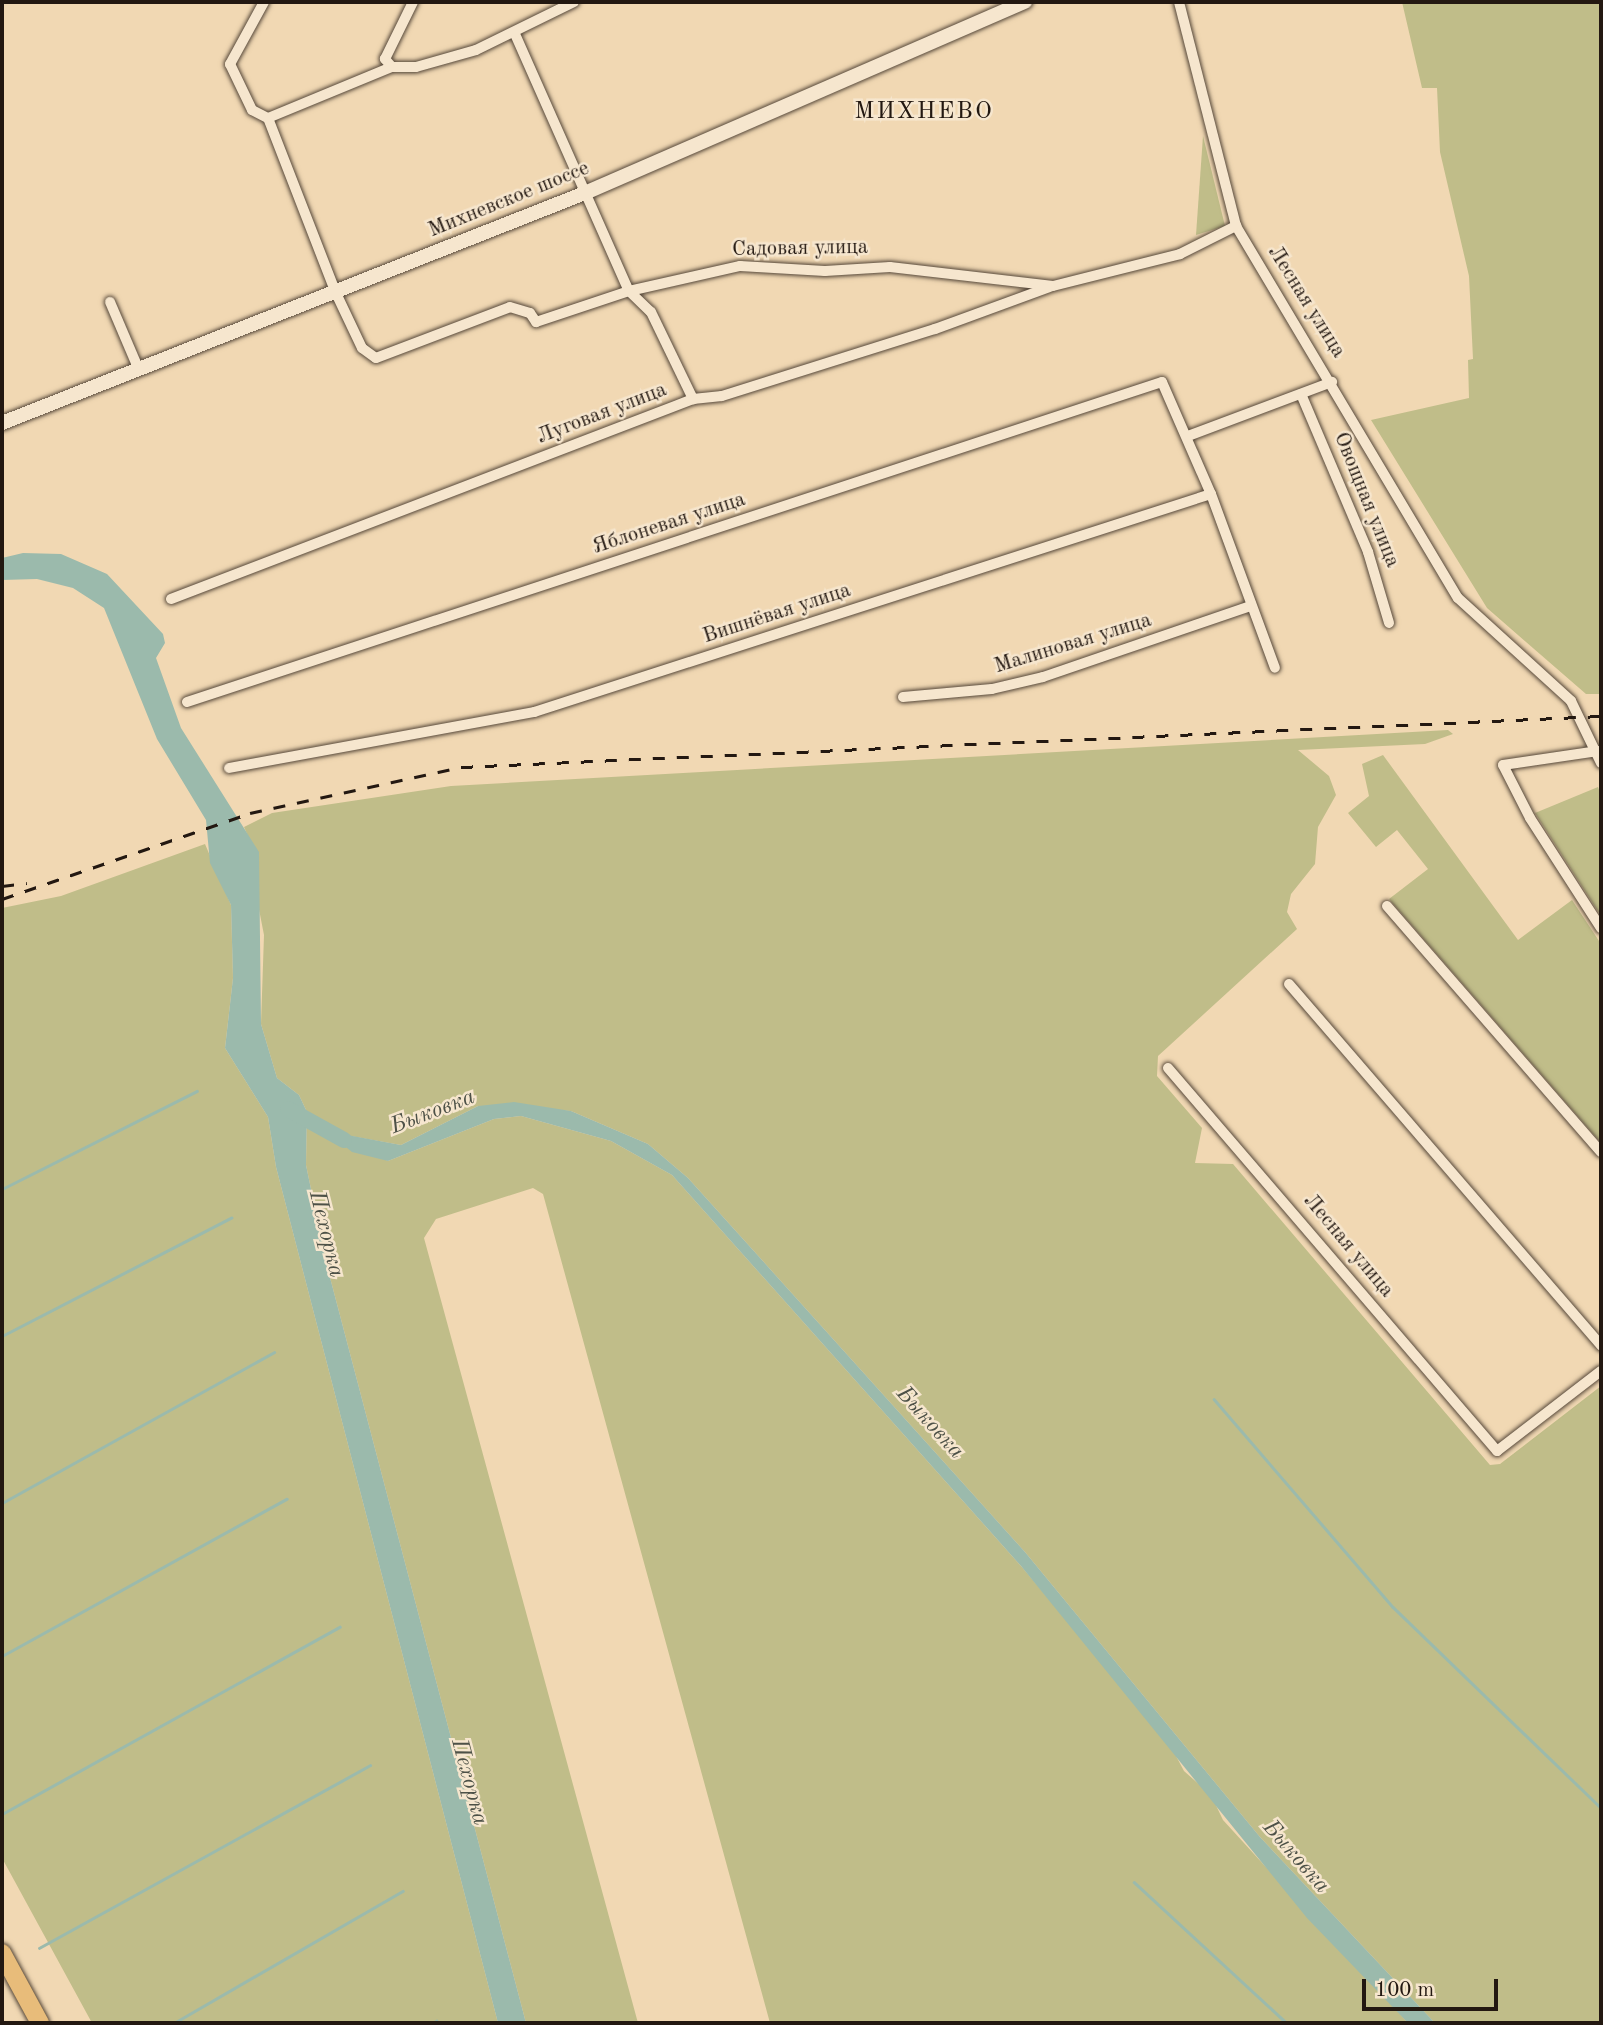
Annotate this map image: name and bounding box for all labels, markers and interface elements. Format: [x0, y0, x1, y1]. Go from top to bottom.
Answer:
district label: МИХНЕВО [855, 99, 993, 127]
street label: Михневское шоссе [425, 156, 593, 244]
street label: Садовая улица [732, 235, 868, 263]
street label: Лесная улица [1262, 241, 1350, 363]
street label: Луговая улица [534, 378, 670, 450]
street label: Овощная улица [1327, 429, 1405, 571]
street label: Яблоневая улица [589, 487, 749, 561]
street label: Вишнёвая улица [700, 578, 854, 650]
street label: Малиновая улица [991, 608, 1155, 680]
water label: Быковка [387, 1083, 479, 1141]
water label: Пехорка [302, 1188, 350, 1280]
street label: Лесная улица [1297, 1189, 1399, 1303]
water label: Быковка [890, 1381, 970, 1465]
water label: Пехорка [444, 1736, 494, 1828]
water label: Быковка [1257, 1815, 1335, 1899]
scale bar [1365, 1966, 1502, 2010]
text: 100 m [1375, 1980, 1434, 2001]

